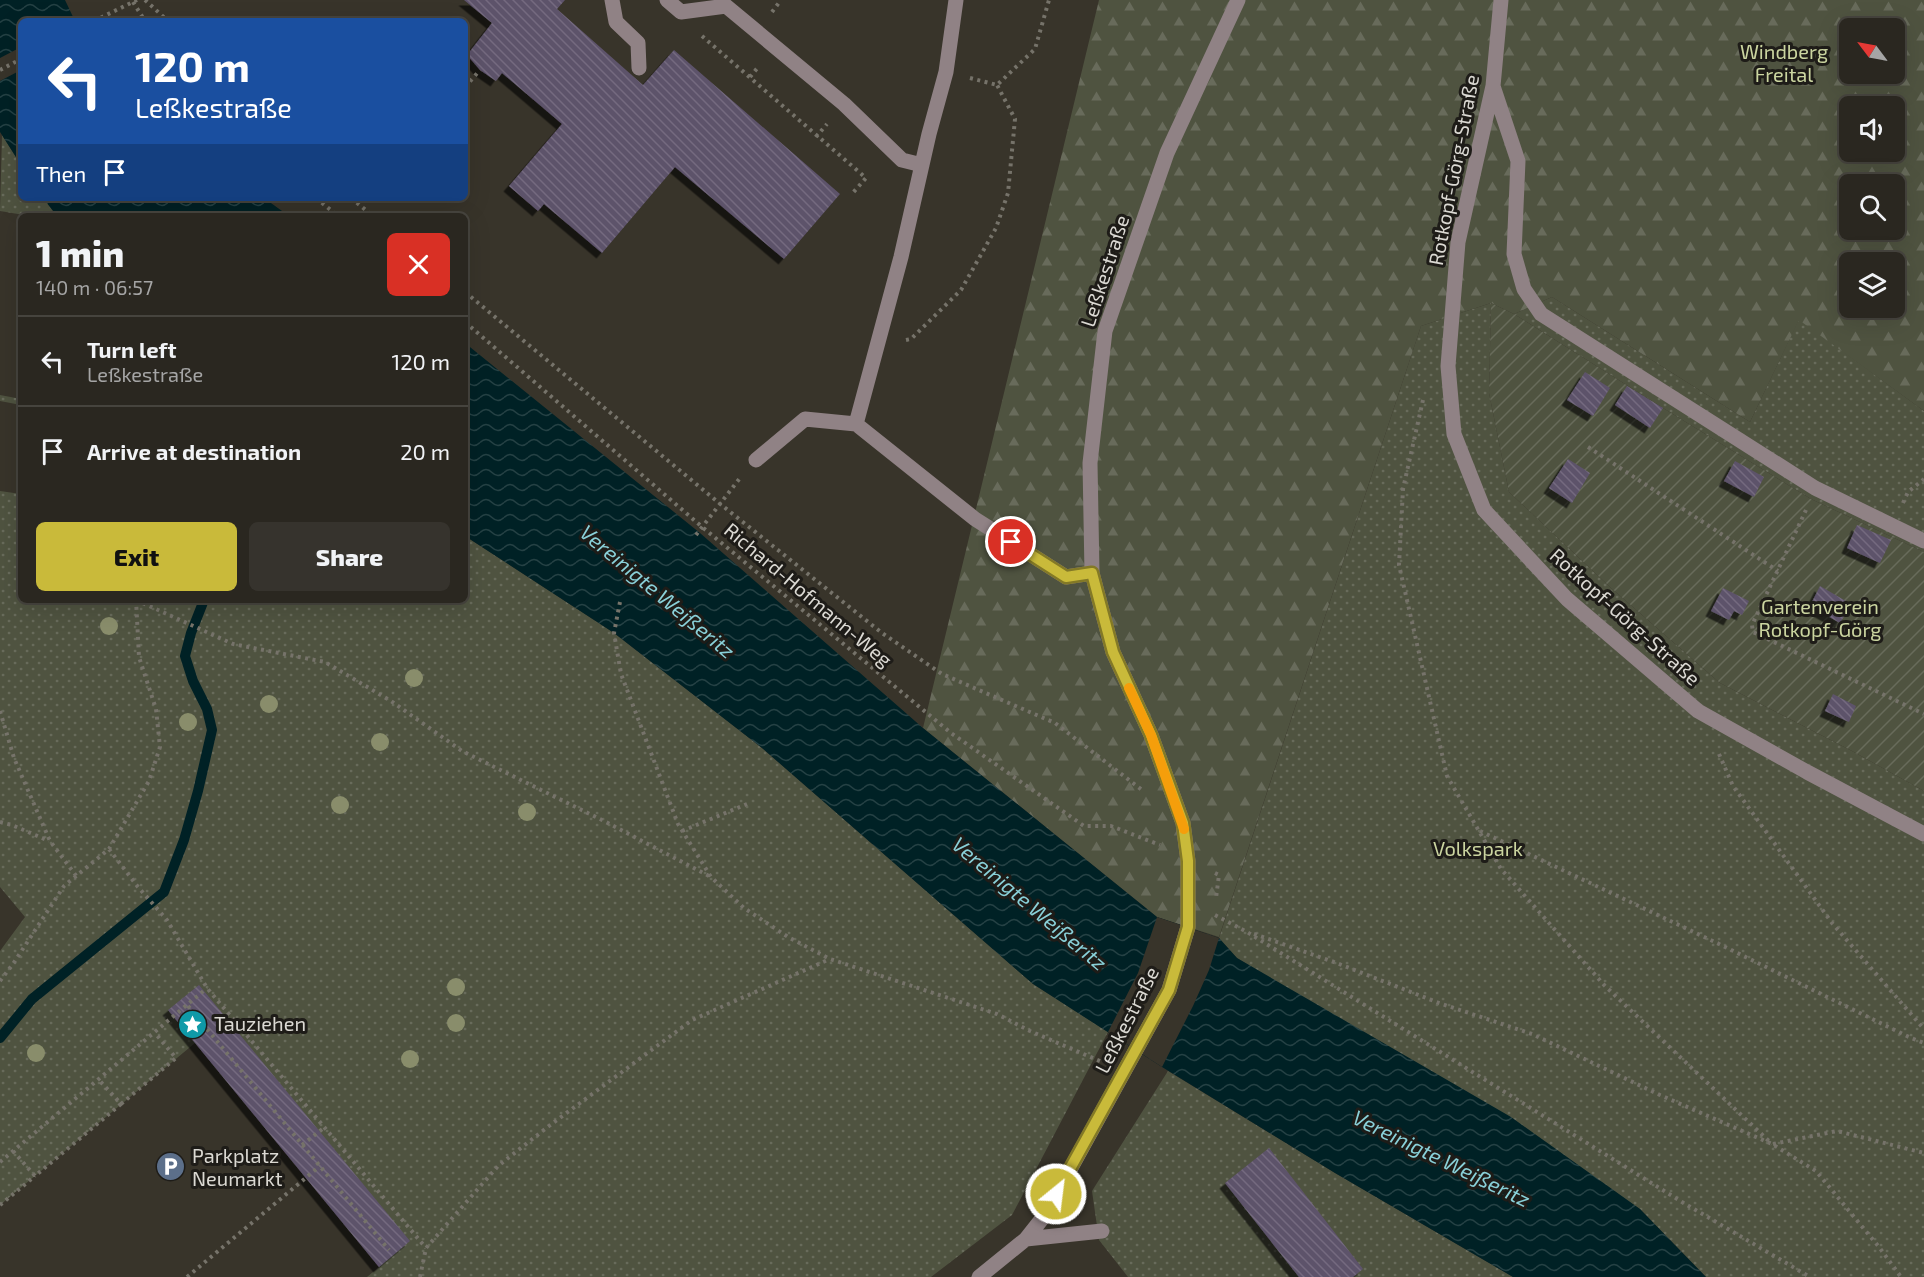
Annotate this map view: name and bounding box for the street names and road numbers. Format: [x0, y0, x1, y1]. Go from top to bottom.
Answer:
street label: Rotkopf-Görg-Straße [1423, 72, 1483, 267]
street label: Leßkestraße [1075, 212, 1133, 330]
street label: Richard-Hofmann-Weg [720, 517, 897, 671]
street label: Rotkopf-Görg-Straße [1546, 543, 1706, 690]
street label: Leßkestraße [1089, 962, 1163, 1077]

